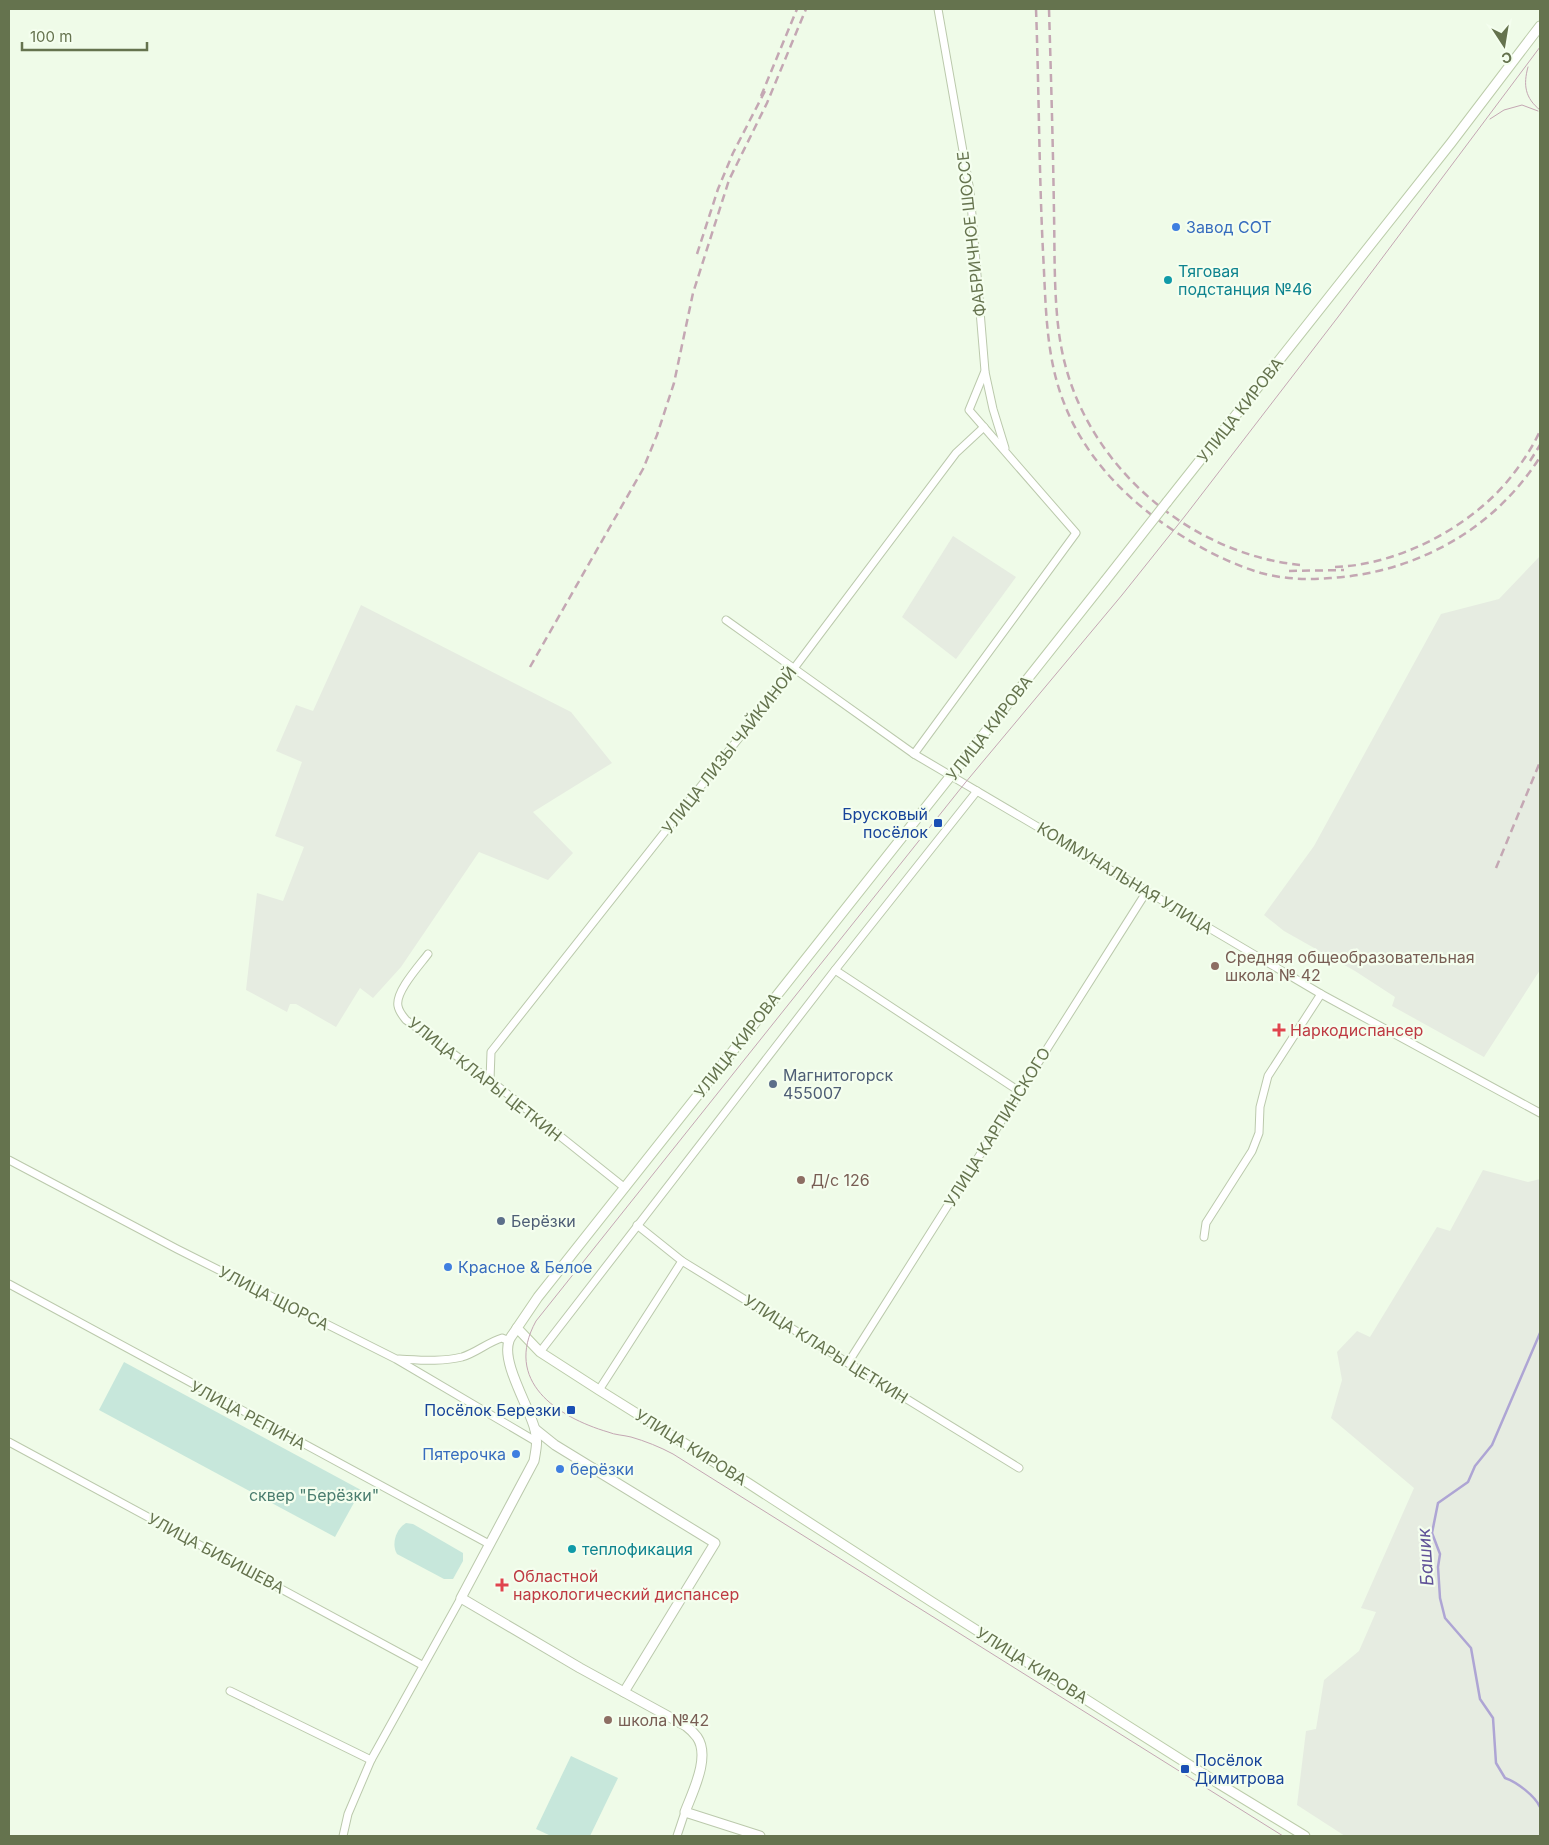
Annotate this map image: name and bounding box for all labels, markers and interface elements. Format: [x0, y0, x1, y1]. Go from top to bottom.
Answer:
scale bar [22, 20, 148, 52]
north arrow [1479, 20, 1529, 70]
text: 100 m [30, 27, 72, 46]
text: С [1500, 49, 1514, 68]
street label: ФАБРИЧНОЕ ШОССЕ [952, 150, 990, 318]
place label: Завод СОТ [1186, 217, 1272, 237]
marker: Завод СОТ [1170, 221, 1182, 233]
place label: Тяговая подстанция №46 [1178, 261, 1312, 299]
marker: Тяговая подстанция №46 [1162, 274, 1174, 286]
street label: УЛИЦА КИРОВА [1193, 353, 1287, 467]
street label: УЛИЦА ЛИЗЫ ЧАЙКИНОЙ [657, 662, 801, 838]
street label: УЛИЦА КИРОВА [942, 671, 1036, 785]
place label: Брусковый посёлок [842, 804, 928, 842]
marker: Брусковый посёлок [932, 817, 944, 829]
street label: КОММУНАЛЬНАЯ УЛИЦА [1034, 818, 1216, 938]
place label: Средняя общеобразовательная школа № 42 [1225, 947, 1475, 985]
marker: Средняя общеобразовательная школа № 42 [1209, 960, 1221, 972]
street label: УЛИЦА КИРОВА [690, 988, 784, 1102]
street label: УЛИЦА КЛАРЫ ЦЕТКИН [404, 1013, 566, 1145]
place label: Наркодиспансер [1290, 1020, 1423, 1040]
marker: Наркодиспансер [1272, 1023, 1286, 1037]
street label: УЛИЦА КАРПИНСКОГО [940, 1044, 1054, 1210]
place label: Магнитогорск 455007 [783, 1065, 894, 1103]
marker: Магнитогорск 455007 [767, 1078, 779, 1090]
place label: Д/с 126 [811, 1170, 870, 1190]
marker: Д/с 126 [795, 1174, 807, 1186]
place label: Берёзки [511, 1211, 576, 1231]
marker: Берёзки [495, 1215, 507, 1227]
place label: Красное & Белое [458, 1257, 592, 1277]
street label: УЛИЦА ЩОРСА [215, 1261, 333, 1335]
marker: Красное & Белое [442, 1261, 454, 1273]
street label: УЛИЦА КЛАРЫ ЦЕТКИН [740, 1290, 912, 1408]
street label: УЛИЦА РЕПИНА [187, 1376, 309, 1454]
place label: Посёлок Березки [424, 1400, 561, 1420]
marker: Посёлок Березки [565, 1404, 577, 1416]
street label: УЛИЦА КИРОВА [631, 1405, 751, 1489]
place label: Пятерочка [422, 1444, 506, 1464]
marker: Пятерочка [510, 1448, 522, 1460]
place label: берёзки [570, 1459, 634, 1479]
marker: берёзки [554, 1463, 566, 1475]
park label: сквер "Берёзки" [249, 1485, 379, 1505]
street label: УЛИЦА БИБИШЕВА [144, 1508, 288, 1598]
water label: Башик [1412, 1526, 1437, 1587]
place label: теплофикация [582, 1539, 693, 1559]
marker: теплофикация [566, 1543, 578, 1555]
place label: Областной наркологический диспансер [513, 1566, 739, 1604]
marker: Областной наркологический диспансер [495, 1578, 509, 1592]
street label: УЛИЦА КИРОВА [972, 1623, 1092, 1707]
place label: школа №42 [618, 1710, 709, 1730]
marker: школа №42 [602, 1714, 614, 1726]
place label: Посёлок Димитрова [1195, 1750, 1284, 1788]
marker: Посёлок Димитрова [1179, 1763, 1191, 1775]

